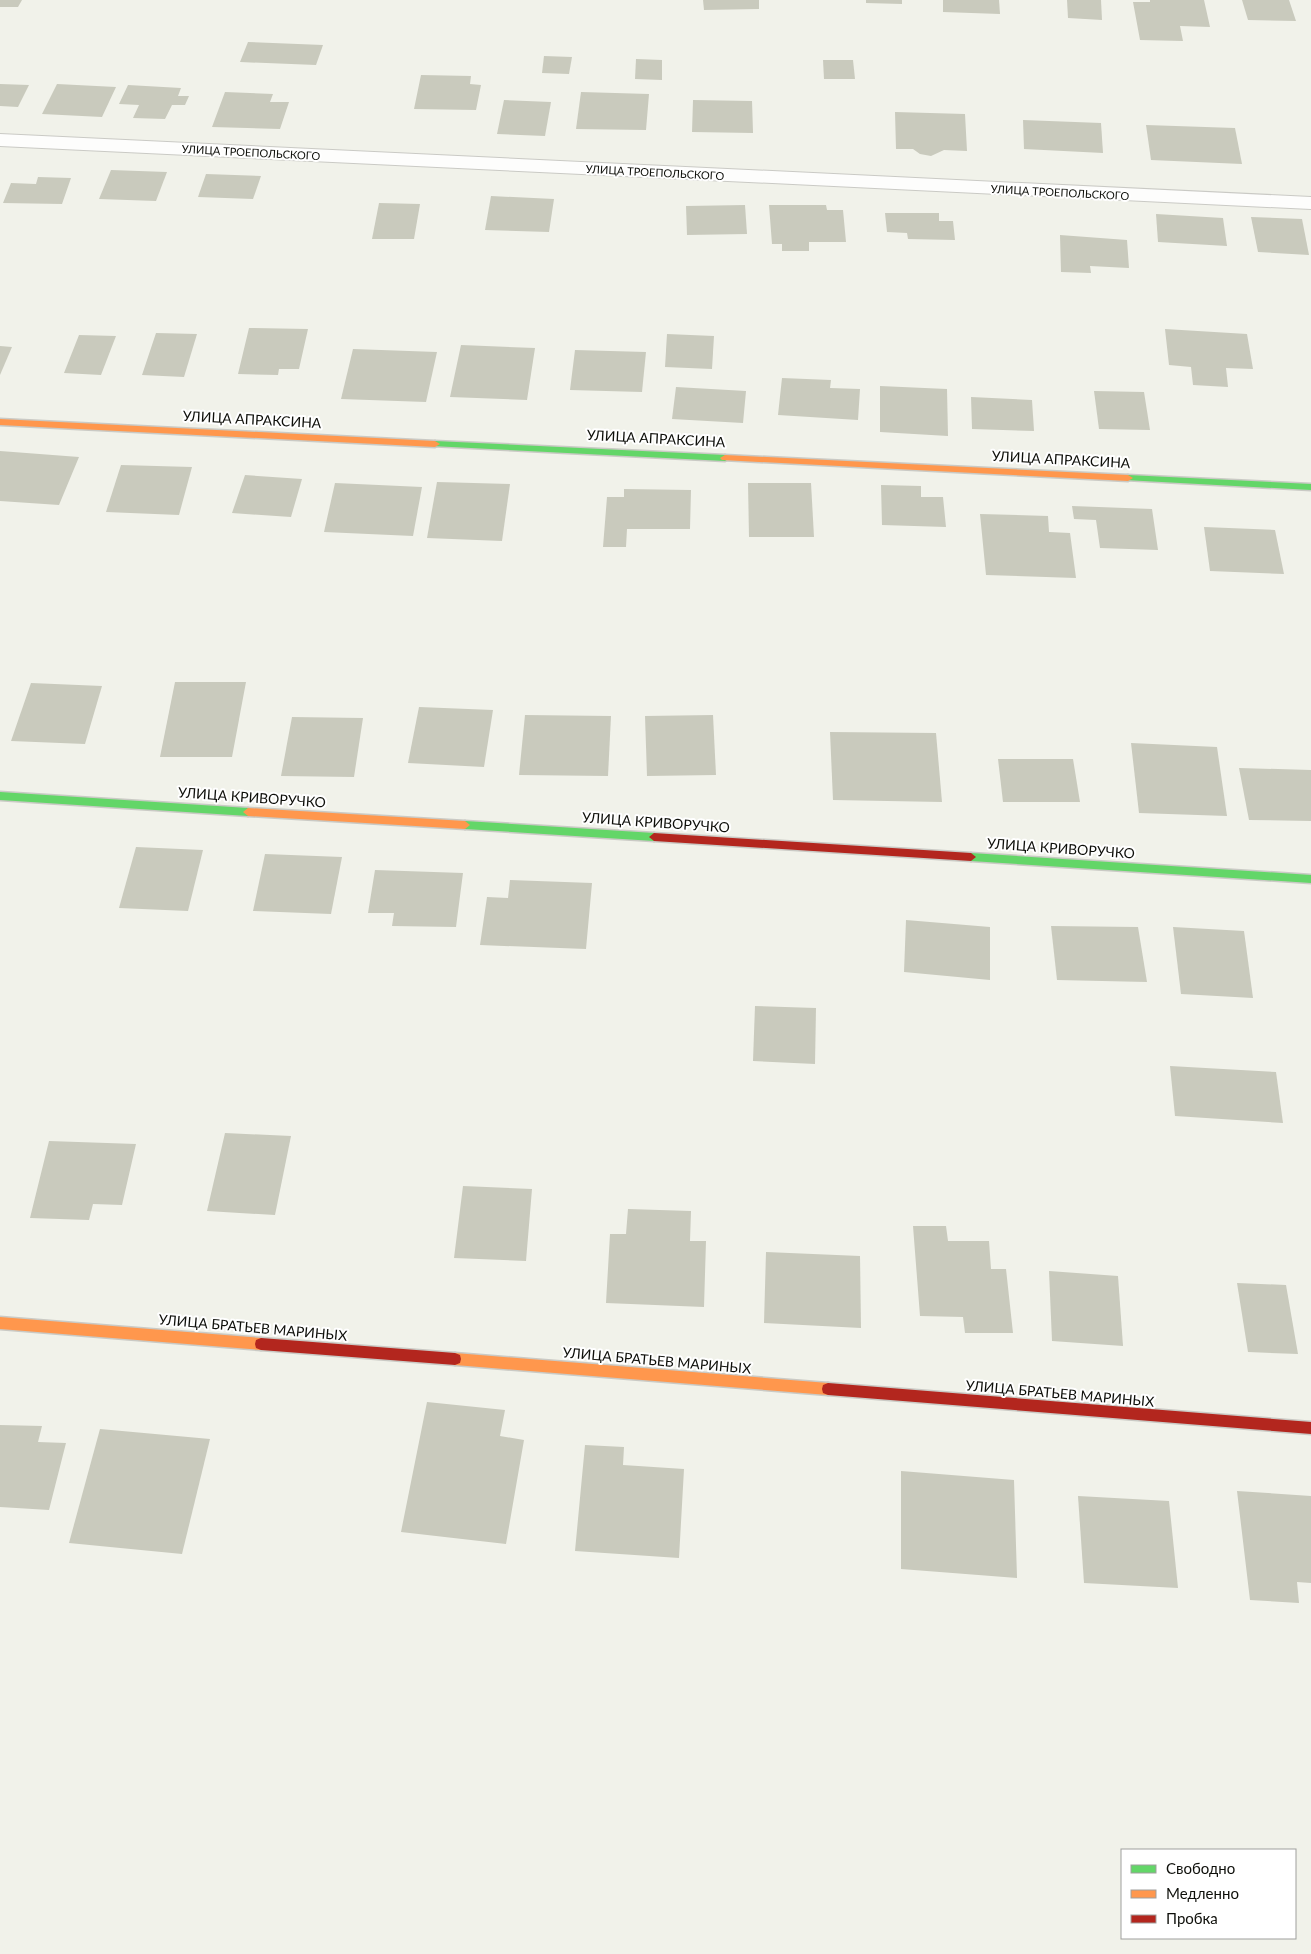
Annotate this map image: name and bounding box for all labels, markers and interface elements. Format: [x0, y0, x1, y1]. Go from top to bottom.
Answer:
street label: УЛИЦА ТРОЕПОЛЬСКОГО [181, 142, 321, 162]
street label: УЛИЦА ТРОЕПОЛЬСКОГО [585, 162, 725, 182]
street label: УЛИЦА ТРОЕПОЛЬСКОГО [990, 182, 1130, 202]
street label: УЛИЦА АПРАКСИНА [182, 407, 322, 431]
street label: УЛИЦА АПРАКСИНА [586, 426, 726, 450]
street label: УЛИЦА АПРАКСИНА [991, 447, 1131, 471]
street label: УЛИЦА КРИВОРУЧКО [178, 783, 326, 811]
street label: УЛИЦА КРИВОРУЧКО [582, 808, 730, 836]
street label: УЛИЦА КРИВОРУЧКО [987, 834, 1135, 862]
street label: УЛИЦА БРАТЬЕВ МАРИНЫХ [158, 1310, 348, 1344]
street label: УЛИЦА БРАТЬЕВ МАРИНЫХ [562, 1343, 752, 1377]
street label: УЛИЦА БРАТЬЕВ МАРИНЫХ [965, 1376, 1155, 1410]
legend [1121, 1849, 1296, 1939]
text: Свободно [1166, 1859, 1235, 1877]
text: Медленно [1166, 1884, 1239, 1902]
text: Пробка [1166, 1909, 1218, 1927]

